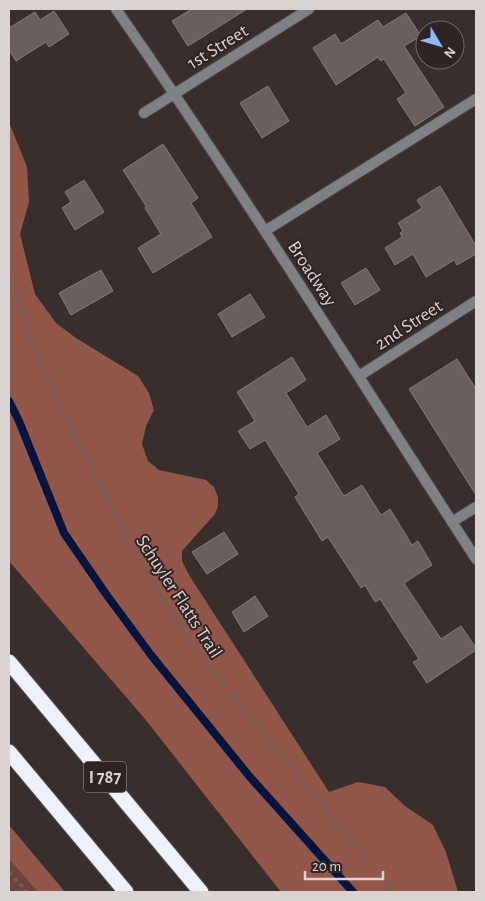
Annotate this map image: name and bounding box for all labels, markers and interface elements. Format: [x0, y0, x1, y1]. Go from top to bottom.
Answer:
north arrow [415, 20, 465, 70]
street label: 1st Street [184, 21, 251, 73]
text: N [441, 44, 458, 61]
street label: Broadway [284, 238, 340, 310]
street label: 2nd Street [372, 297, 446, 354]
street label: Schuyler Flatts Trail [132, 532, 225, 662]
road number: I 787 [84, 762, 126, 792]
scale bar [305, 848, 382, 880]
text: 20 m [312, 859, 341, 874]

